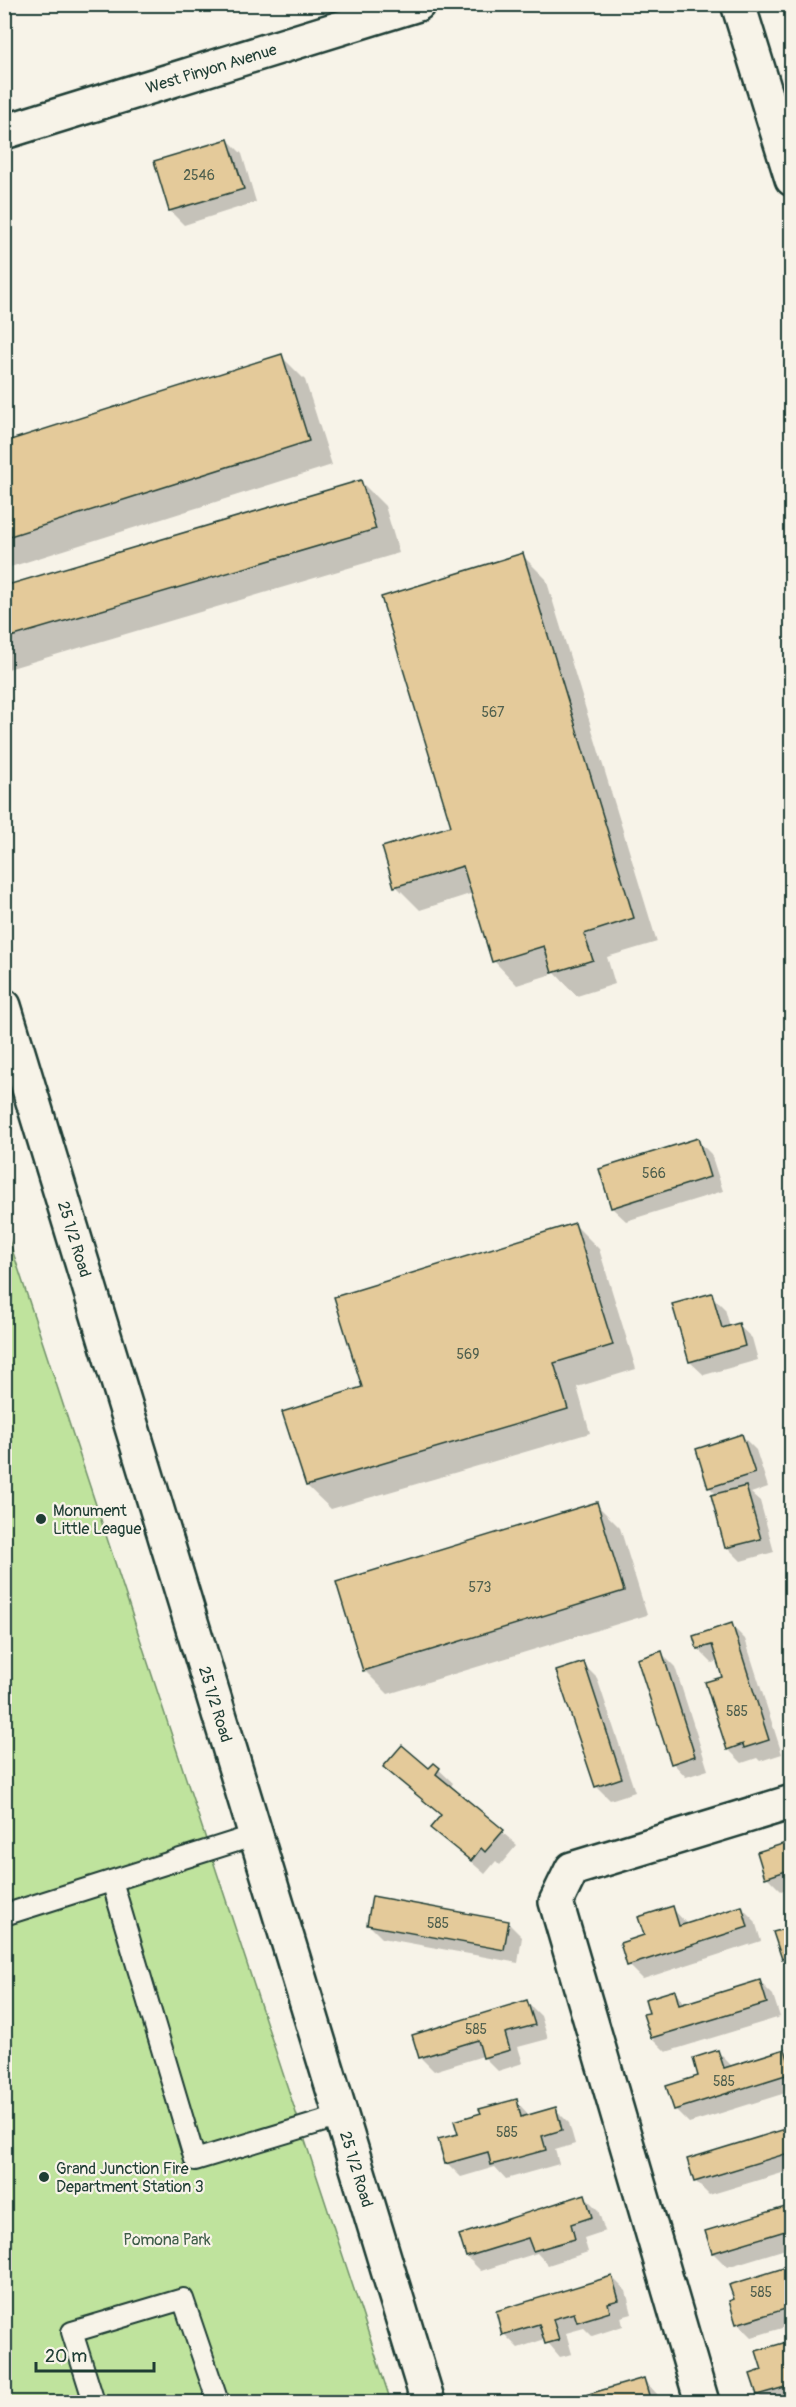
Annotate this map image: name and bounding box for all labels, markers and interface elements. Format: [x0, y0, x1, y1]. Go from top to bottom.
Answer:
street label: West Pinyon Avenue [143, 40, 279, 98]
house number: 2546 [183, 167, 215, 184]
house number: 567 [481, 704, 505, 721]
house number: 566 [642, 1165, 666, 1182]
street label: 25 1/2 Road [53, 1199, 95, 1280]
house number: 569 [457, 1346, 479, 1363]
place label: Monument Little League [53, 1501, 141, 1539]
marker: Monument Little League [34, 1512, 48, 1526]
house number: 573 [469, 1579, 492, 1596]
street label: 25 1/2 Road [194, 1664, 236, 1745]
house number: 585 [726, 1703, 748, 1720]
house number: 585 [427, 1915, 449, 1932]
house number: 585 [465, 2021, 487, 2038]
house number: 585 [713, 2073, 735, 2090]
house number: 585 [496, 2124, 518, 2141]
street label: 25 1/2 Road [335, 2129, 377, 2210]
place label: Grand Junction Fire Department Station 3 [56, 2159, 204, 2197]
marker: Grand Junction Fire Department Station 3 [37, 2170, 51, 2184]
park label: Pomona Park [123, 2230, 211, 2250]
house number: 585 [750, 2284, 772, 2301]
scale bar [36, 2335, 154, 2373]
text: 20 m [45, 2345, 87, 2368]

